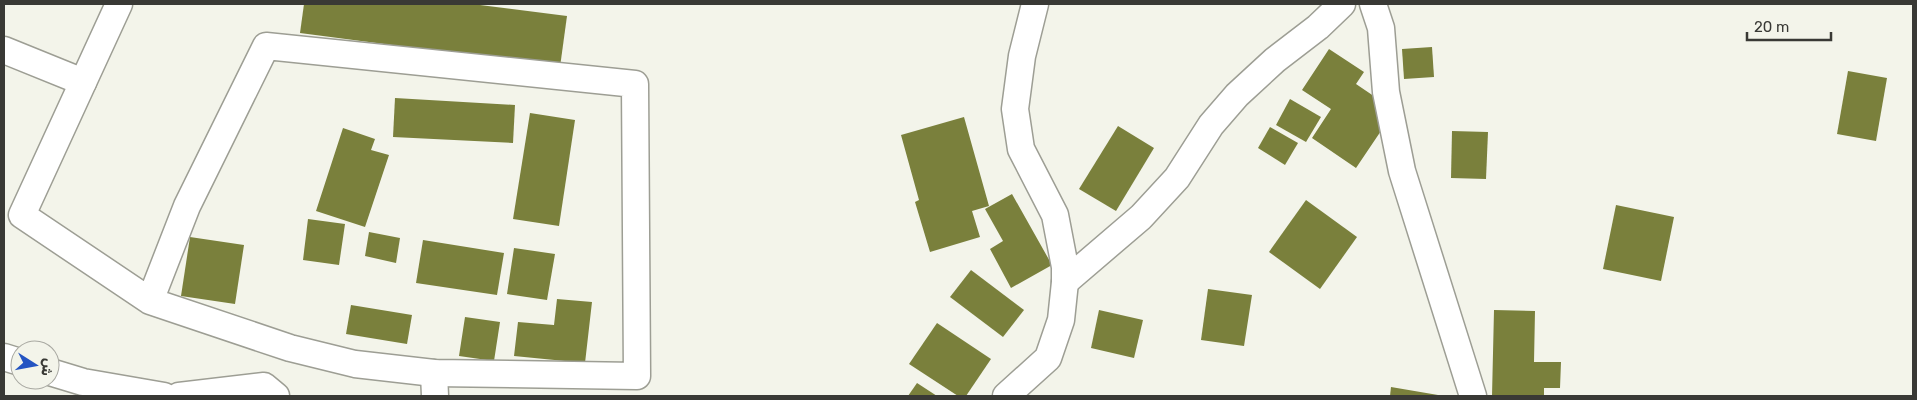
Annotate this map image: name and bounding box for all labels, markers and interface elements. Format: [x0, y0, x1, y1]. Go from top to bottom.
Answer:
scale bar [1747, 10, 1831, 42]
text: 20 m [1754, 18, 1789, 36]
north arrow [10, 340, 60, 390]
text: ش [37, 357, 57, 378]

